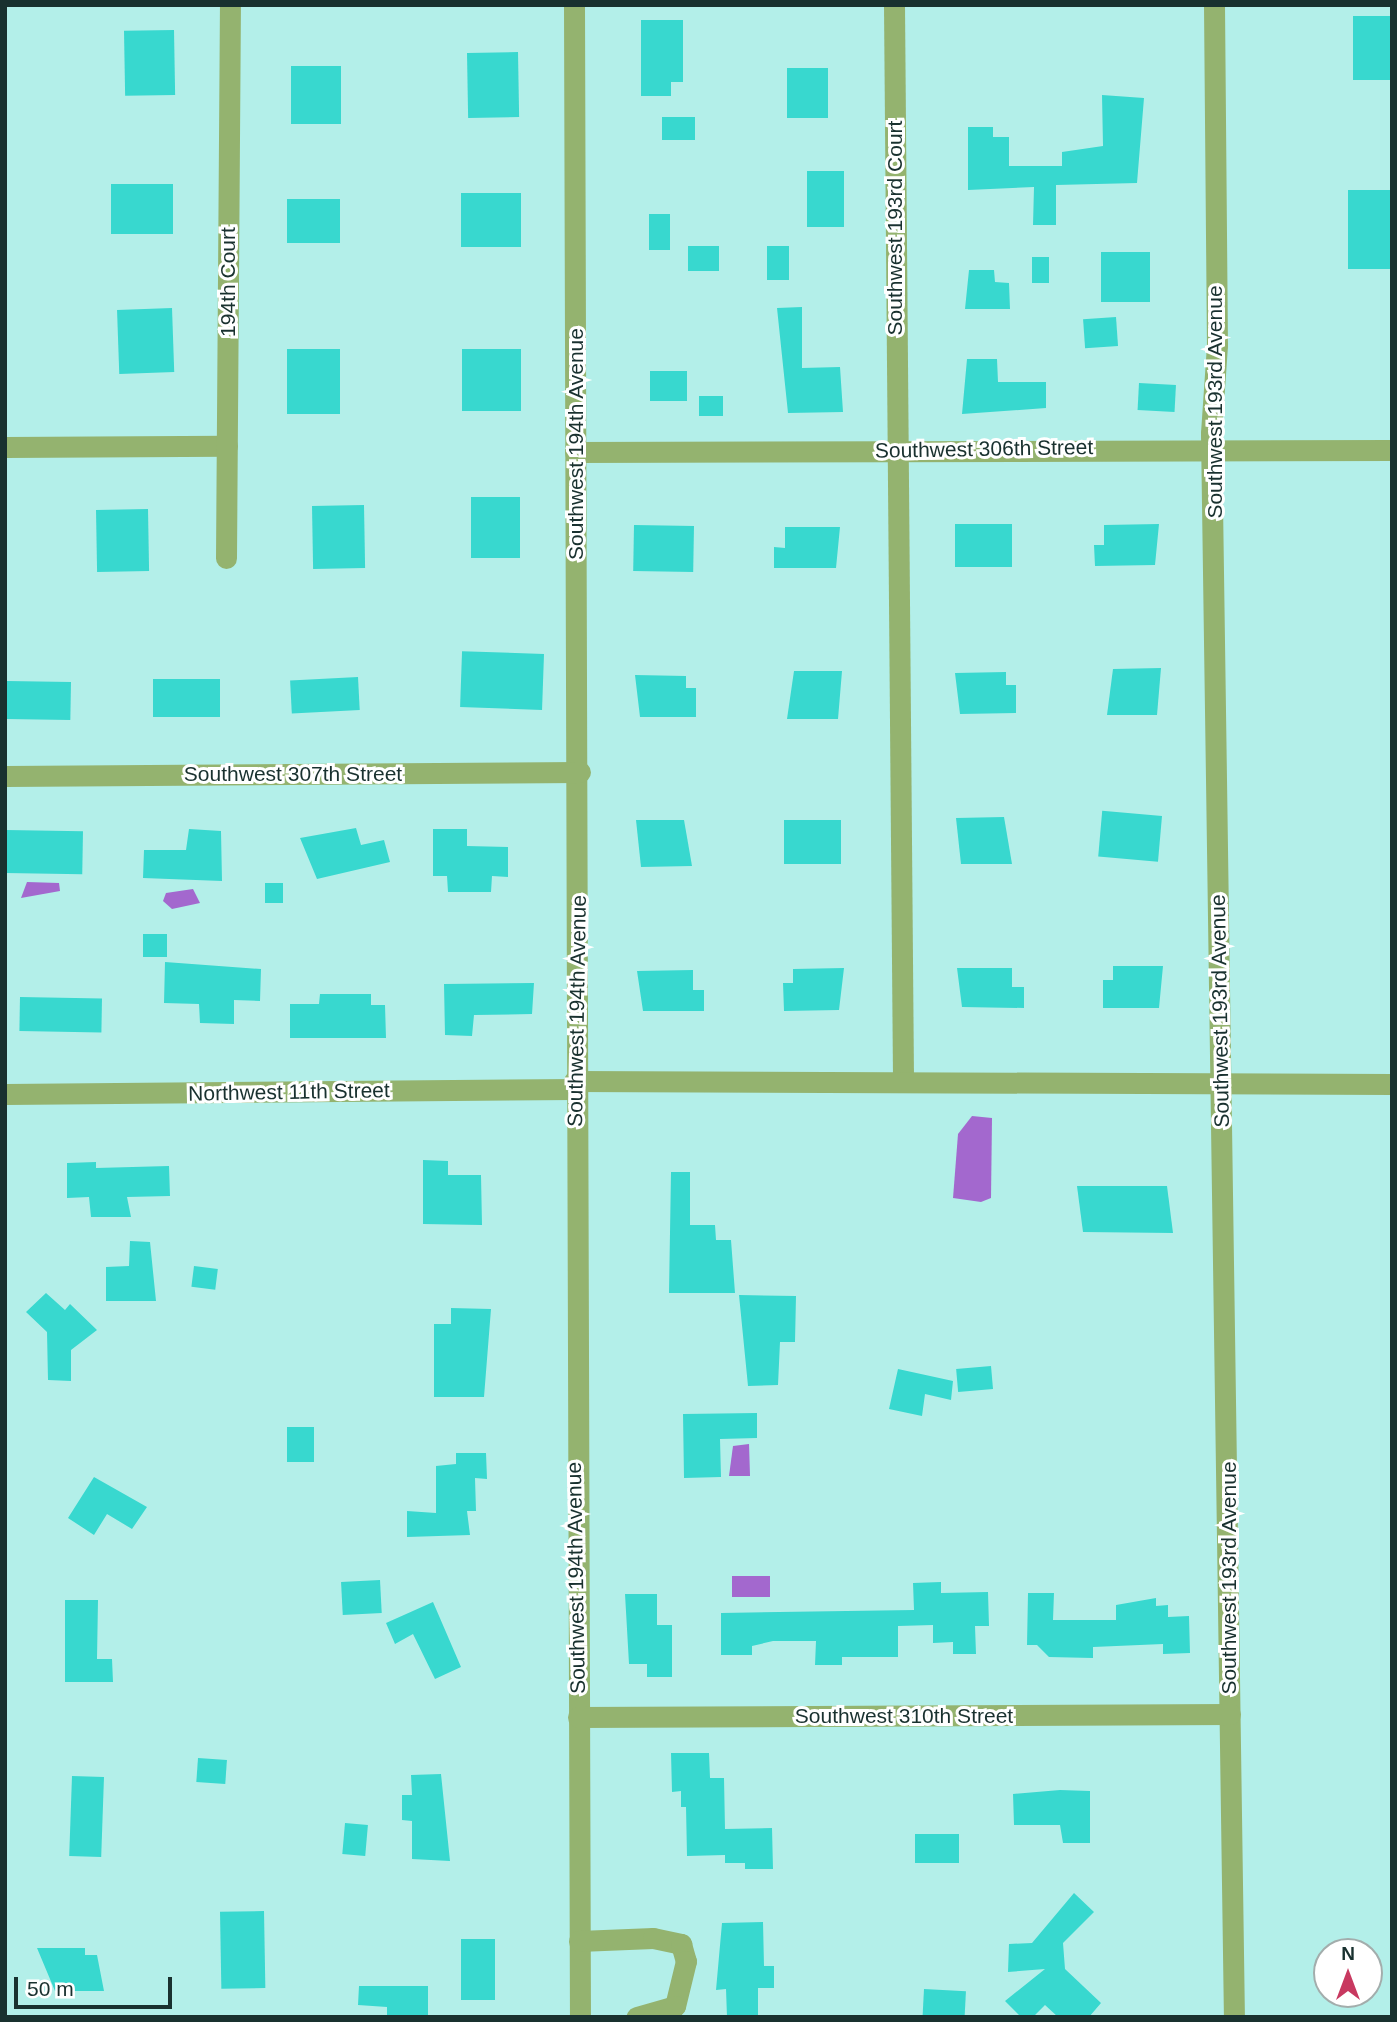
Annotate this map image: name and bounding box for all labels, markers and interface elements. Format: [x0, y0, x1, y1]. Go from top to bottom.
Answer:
street label: Southwest 193rd Court [882, 121, 908, 335]
street label: 194th Court [215, 227, 241, 337]
street label: Southwest 193rd Avenue [1202, 285, 1228, 519]
street label: Southwest 194th Avenue [563, 327, 589, 561]
street label: Southwest 306th Street [875, 434, 1093, 464]
street label: Southwest 307th Street [184, 761, 402, 787]
street label: Southwest 194th Avenue [562, 894, 592, 1128]
street label: Southwest 193rd Avenue [1205, 894, 1235, 1128]
street label: Northwest 11th Street [188, 1078, 390, 1106]
street label: Southwest 194th Avenue [561, 1461, 591, 1695]
street label: Southwest 193rd Avenue [1216, 1461, 1242, 1695]
street label: Southwest 310th Street [795, 1703, 1013, 1729]
north arrow [1313, 1938, 1383, 2008]
text: N [1341, 1943, 1355, 1964]
scale bar [18, 1962, 175, 2006]
text: 50 m [27, 1977, 74, 2000]

